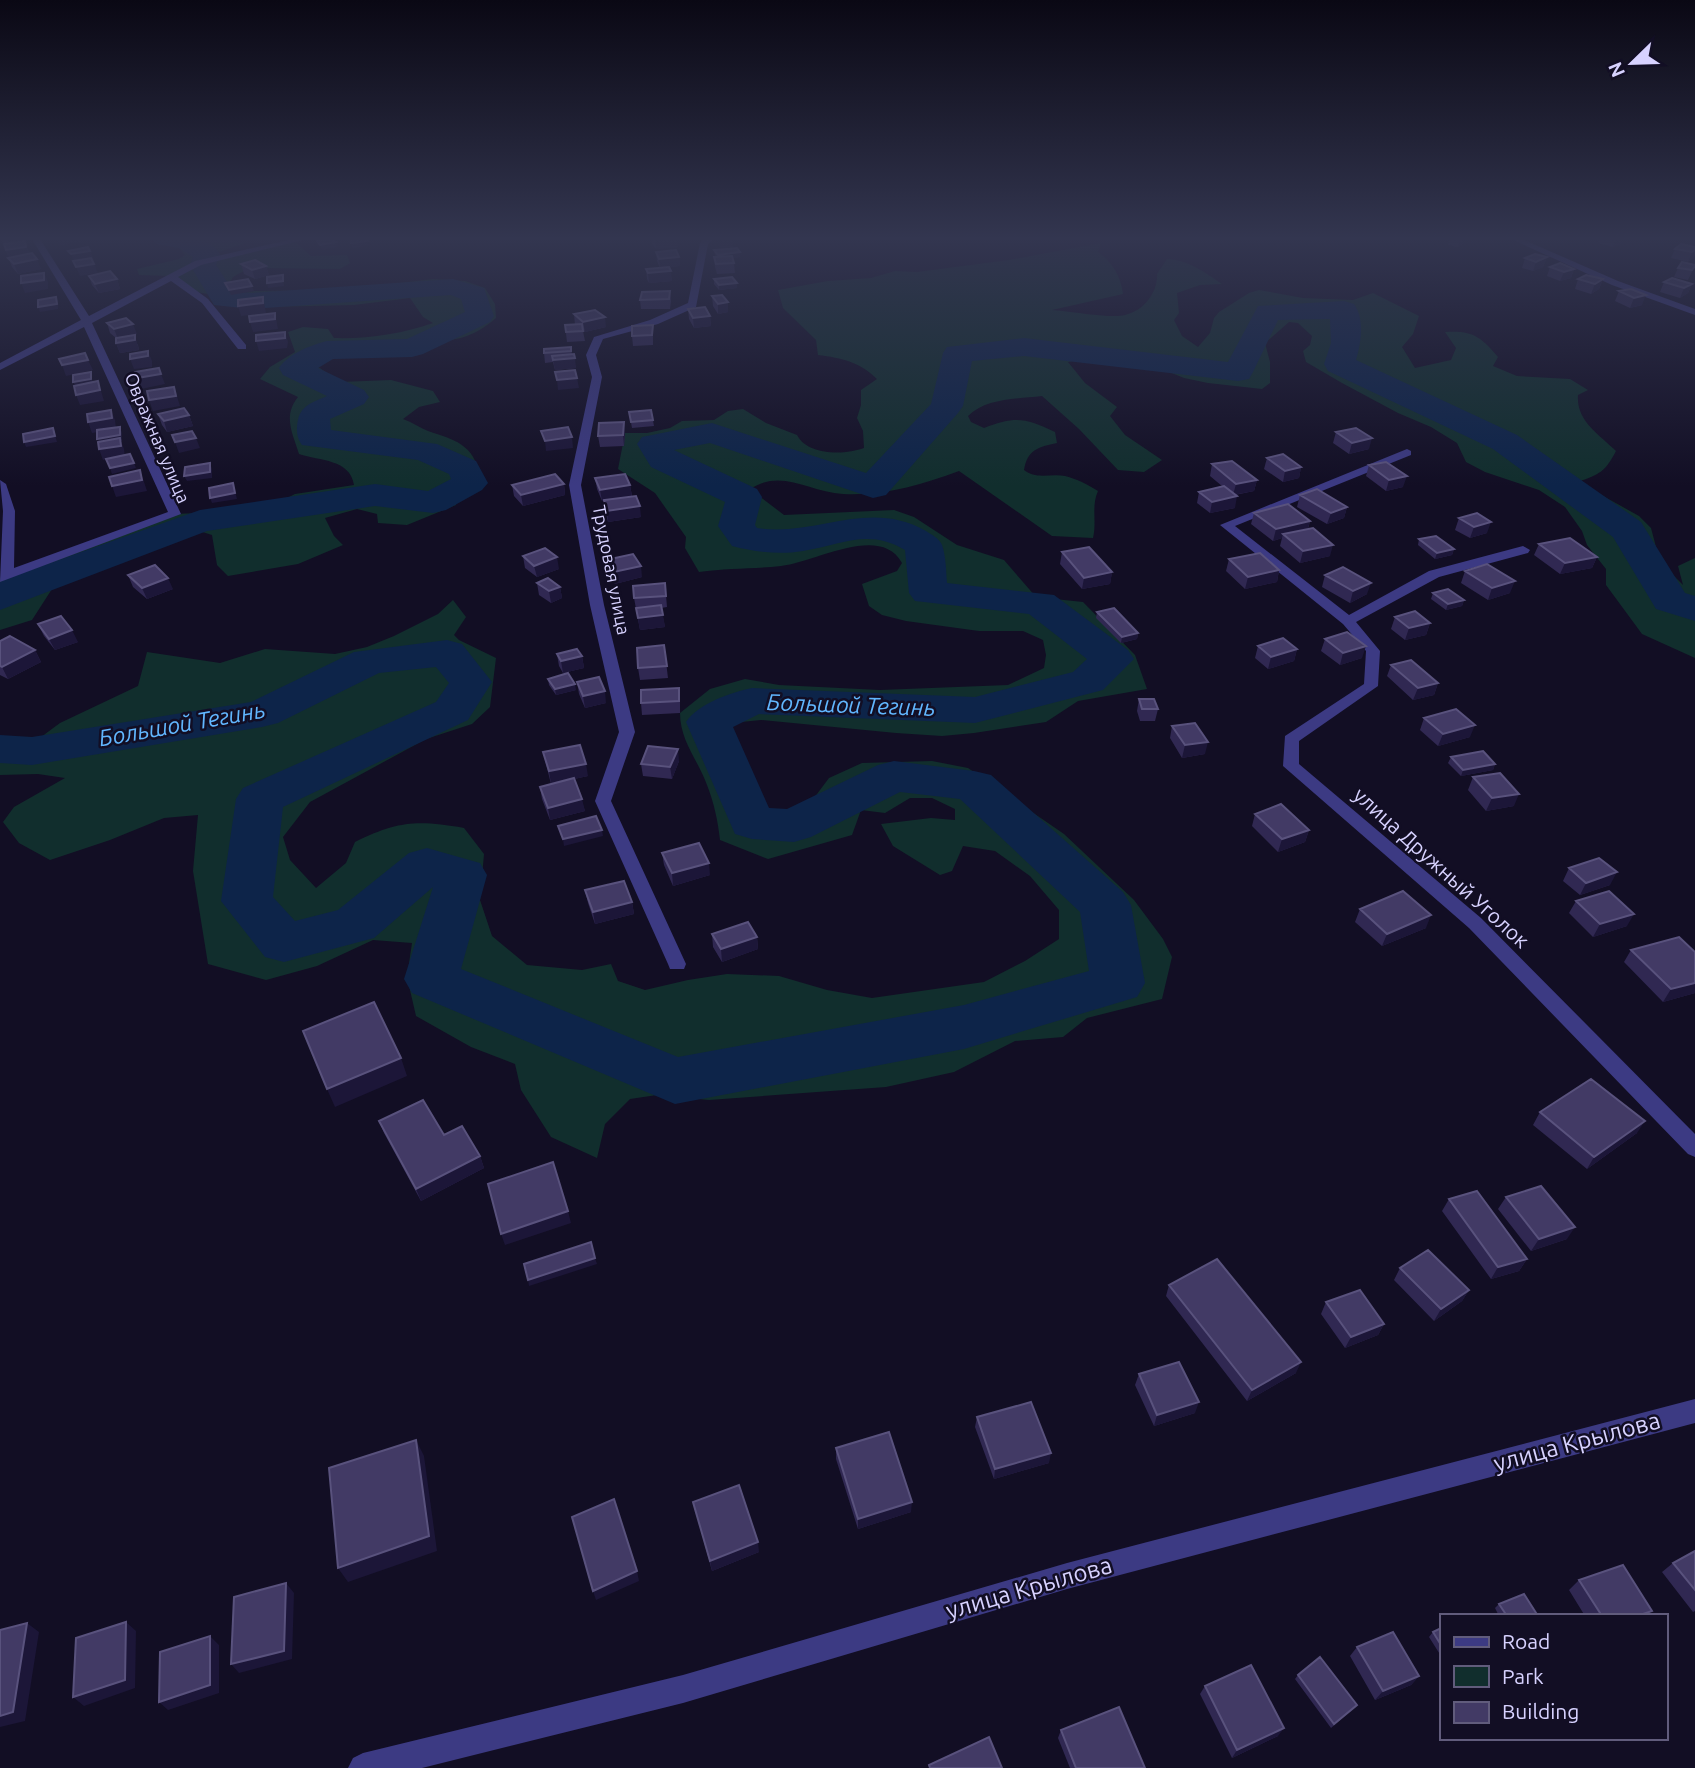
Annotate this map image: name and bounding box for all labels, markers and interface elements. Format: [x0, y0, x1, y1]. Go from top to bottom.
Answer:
north arrow [1597, 28, 1667, 98]
text: N [1603, 59, 1629, 80]
street label: Овражная улица [121, 369, 194, 506]
street label: Трудовая улица [590, 503, 634, 636]
water label: Большой Тегинь [766, 689, 936, 720]
water label: Большой Тегинь [97, 697, 267, 750]
street label: улица Дружный Уголок [1349, 782, 1534, 953]
street label: улица Крылова [1491, 1406, 1663, 1477]
street label: улица Крылова [943, 1551, 1115, 1624]
legend [1440, 1614, 1667, 1740]
text: Road [1502, 1629, 1550, 1653]
text: Park [1502, 1664, 1544, 1688]
text: Building [1502, 1699, 1579, 1723]

